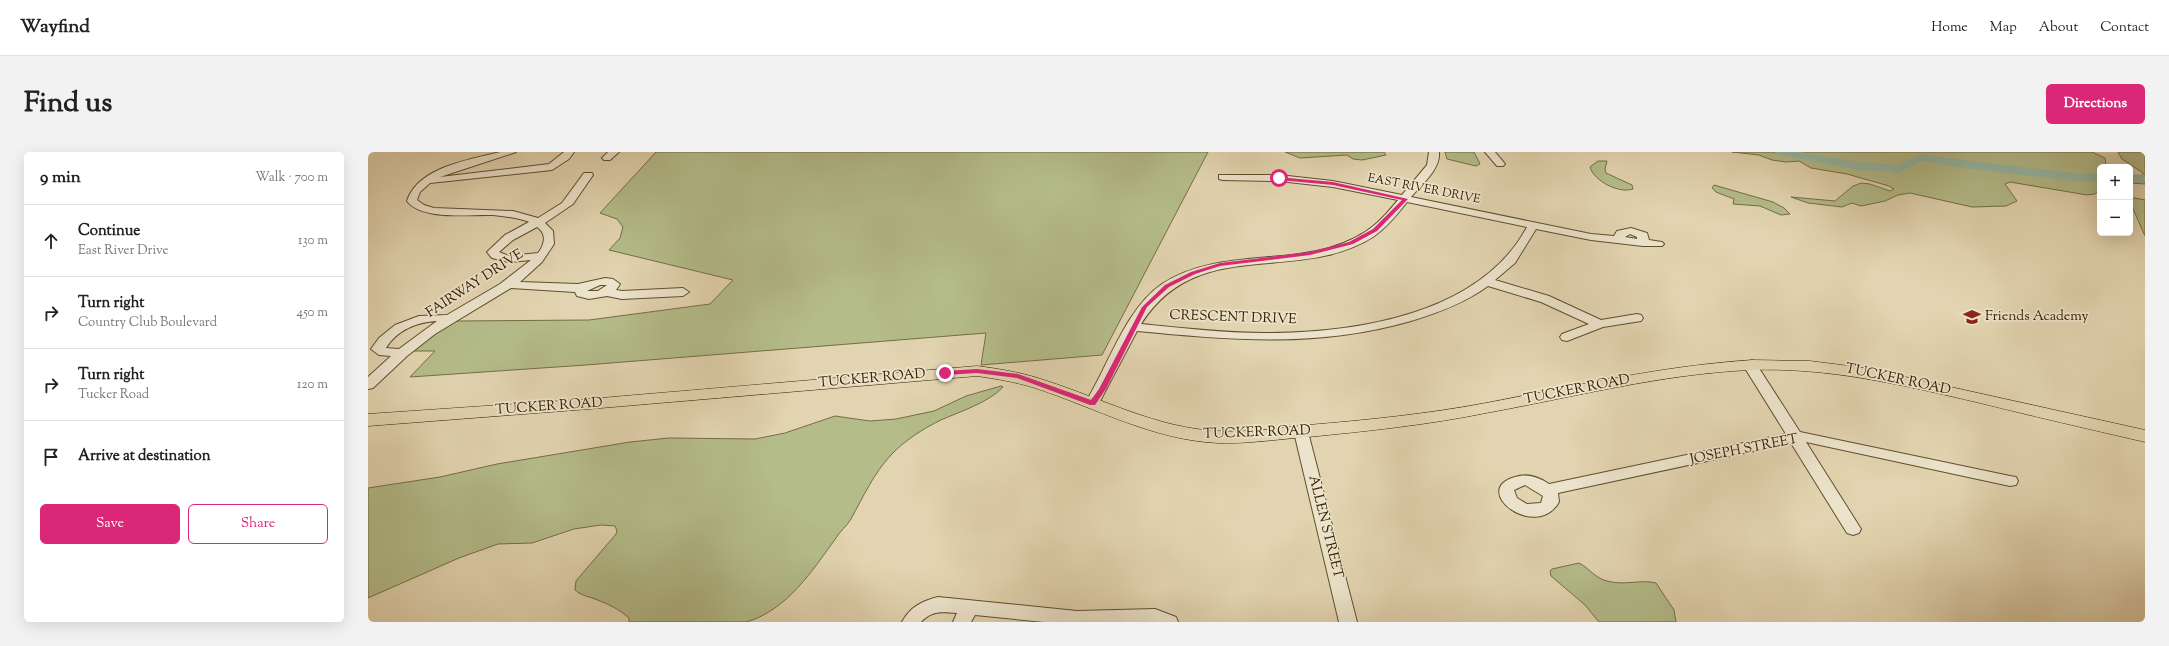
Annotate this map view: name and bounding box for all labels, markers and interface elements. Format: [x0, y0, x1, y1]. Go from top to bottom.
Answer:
text: Wayfind [20, 14, 90, 41]
text: Home [1931, 18, 1968, 38]
text: Map [1990, 18, 2017, 38]
text: About [2039, 18, 2078, 38]
text: Contact [2100, 18, 2149, 38]
text: Find us [24, 84, 112, 124]
button: Directions [2046, 84, 2145, 124]
map controls [2097, 164, 2133, 236]
button: + [2097, 164, 2133, 200]
text: 9 min [40, 166, 81, 190]
text: Walk · 700 m [255, 169, 328, 187]
route start [1270, 169, 1288, 187]
street label: EAST RIVER DRIVE [1366, 169, 1483, 209]
button: − [2097, 200, 2133, 236]
text: Continue [78, 221, 140, 242]
icon: ahead [40, 230, 62, 252]
text: 130 m [298, 232, 328, 250]
text: East River Drive [78, 242, 169, 260]
street label: FAIRWAY DRIVE [422, 245, 528, 323]
text: Turn right [78, 293, 144, 314]
icon: right [40, 302, 62, 324]
text: 450 m [297, 304, 328, 322]
street label: CRESCENT DRIVE [1169, 306, 1298, 330]
school or university icon: Friends Academy [1962, 307, 1982, 327]
place label: Friends Academy [1985, 307, 2088, 327]
text: Country Club Boulevard [78, 314, 217, 332]
street label: TUCKER ROAD [1843, 359, 1953, 401]
street label: TUCKER ROAD [818, 364, 926, 394]
route end [936, 364, 954, 382]
text: Turn right [78, 365, 144, 386]
street label: TUCKER ROAD [1522, 370, 1632, 410]
icon: right [40, 374, 62, 396]
text: 120 m [297, 376, 328, 394]
text: Tucker Road [78, 386, 149, 404]
street label: TUCKER ROAD [495, 393, 603, 421]
street label: TUCKER ROAD [1203, 421, 1311, 445]
street label: JOSEPH STREET [1687, 430, 1800, 470]
icon: arrive [40, 446, 62, 468]
text: Arrive at destination [78, 446, 211, 467]
street label: ALLEN STREET [1302, 473, 1348, 581]
button: Save [40, 504, 180, 544]
button: Share [188, 504, 328, 544]

